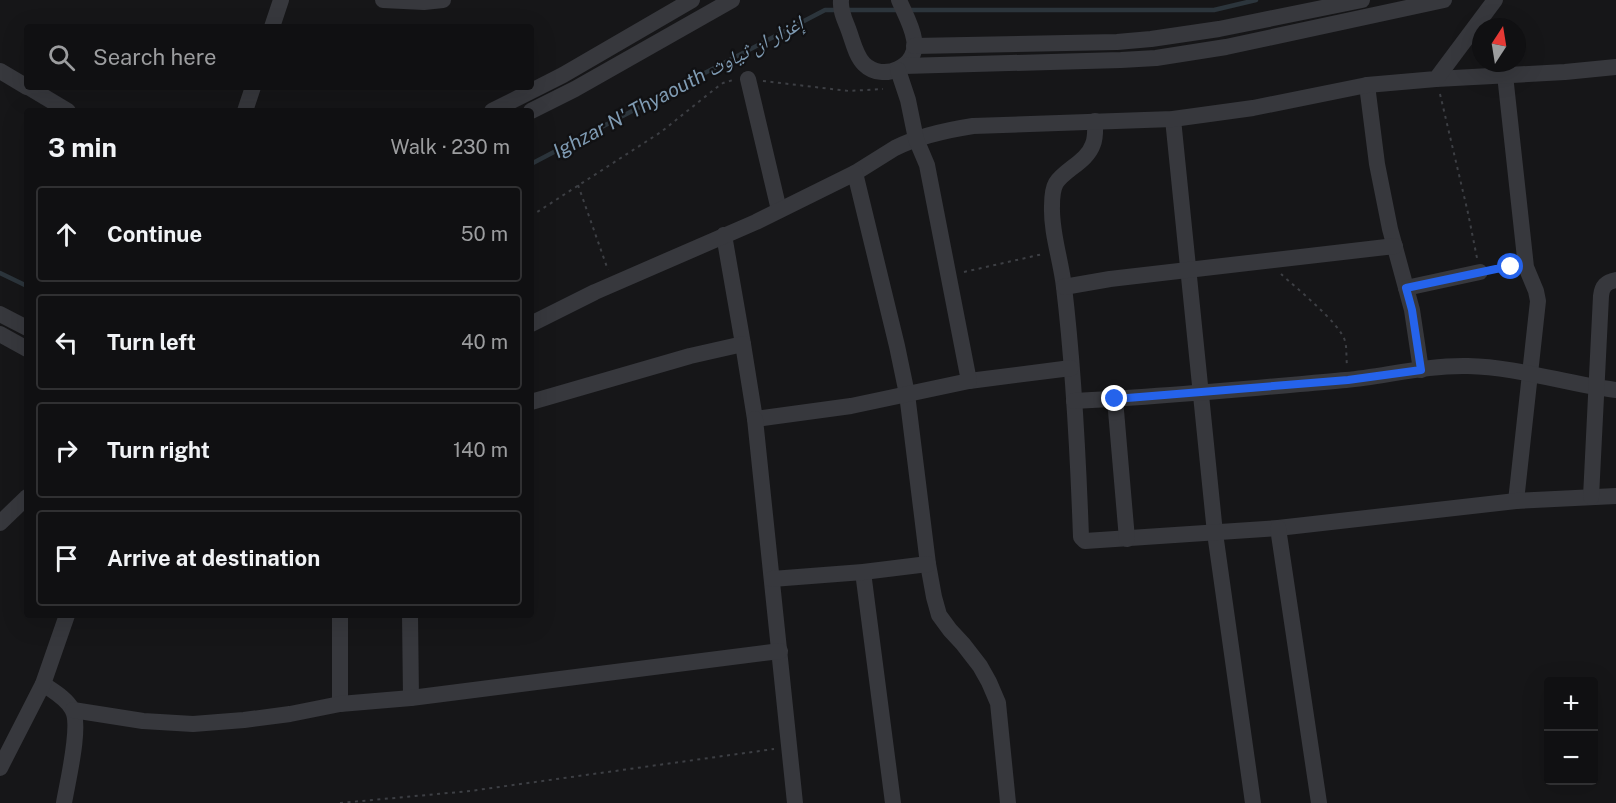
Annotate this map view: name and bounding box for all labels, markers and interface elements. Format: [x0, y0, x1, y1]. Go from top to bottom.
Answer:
water label: Ighzar N' Thyaouth إغزار ان ثياوث [549, 10, 810, 164]
north arrow [1472, 18, 1526, 72]
search box [24, 24, 534, 90]
icon: search [45, 41, 78, 74]
text: Search here [93, 44, 217, 70]
text: 3 min [48, 132, 117, 163]
text: Walk · 230 m [391, 135, 510, 159]
icon: ahead [50, 218, 83, 251]
text: Continue [107, 221, 202, 247]
text: 50 m [461, 222, 508, 246]
route start [1497, 253, 1523, 279]
icon: left [50, 326, 83, 359]
text: Turn left [107, 329, 196, 355]
text: 40 m [461, 330, 508, 354]
route end [1101, 385, 1127, 411]
icon: right [50, 434, 83, 467]
text: Turn right [107, 437, 210, 463]
text: 140 m [453, 438, 508, 462]
icon: arrive [50, 542, 83, 575]
text: Arrive at destination [107, 545, 320, 571]
map controls [1544, 677, 1598, 785]
button: + [1544, 677, 1598, 731]
button: − [1544, 731, 1598, 785]

